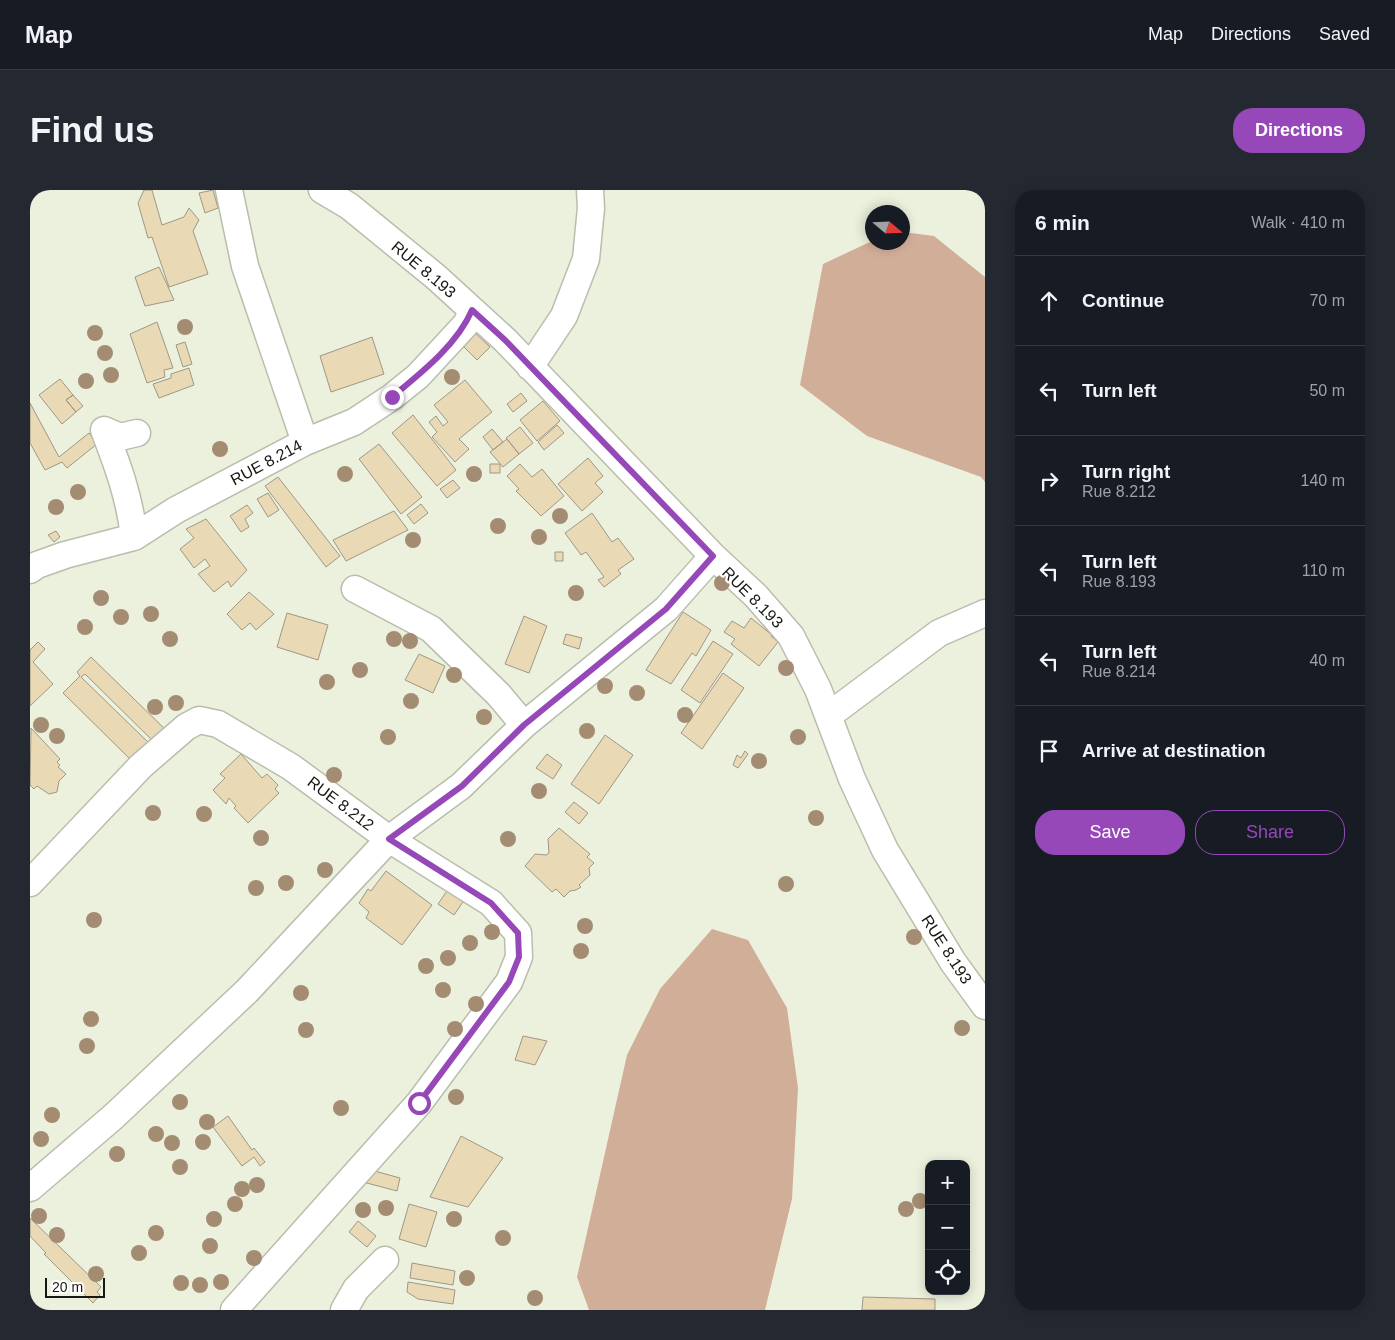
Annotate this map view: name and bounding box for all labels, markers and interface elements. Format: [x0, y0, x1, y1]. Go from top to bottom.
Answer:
text: Map [25, 21, 73, 48]
text: Map [1148, 24, 1183, 44]
text: Directions [1211, 24, 1291, 44]
text: Saved [1319, 24, 1370, 44]
button: Directions [1233, 108, 1365, 153]
text: Find us [30, 110, 154, 149]
north arrow [865, 205, 910, 250]
text: 6 min [1035, 211, 1090, 234]
text: Walk · 410 m [1251, 214, 1345, 231]
street label: RUE 8.193 [388, 238, 459, 301]
icon: ahead [1035, 287, 1063, 315]
text: Continue [1082, 290, 1164, 311]
text: 70 m [1309, 292, 1345, 309]
icon: left [1035, 377, 1063, 405]
text: Turn left [1082, 380, 1157, 401]
text: 50 m [1309, 382, 1345, 399]
route end [381, 386, 404, 409]
street label: RUE 8.214 [228, 437, 305, 488]
text: Turn right [1082, 461, 1170, 482]
icon: right [1035, 467, 1063, 495]
text: 140 m [1301, 472, 1345, 489]
text: Rue 8.212 [1082, 483, 1156, 500]
text: Turn left [1082, 551, 1157, 572]
icon: left [1035, 557, 1063, 585]
text: 110 m [1302, 562, 1345, 579]
street label: RUE 8.193 [719, 564, 786, 631]
text: Rue 8.193 [1082, 573, 1156, 590]
text: Turn left [1082, 641, 1157, 662]
icon: left [1035, 647, 1063, 675]
text: 40 m [1309, 652, 1345, 669]
text: Rue 8.214 [1082, 663, 1156, 680]
icon: arrive [1035, 737, 1063, 765]
text: Arrive at destination [1082, 740, 1266, 761]
street label: RUE 8.212 [304, 773, 377, 834]
button: Save [1035, 810, 1185, 855]
button: Share [1195, 810, 1345, 855]
street label: RUE 8.193 [918, 912, 975, 987]
route start [408, 1092, 431, 1115]
map controls [925, 1160, 970, 1295]
button: + [925, 1160, 970, 1205]
button: − [925, 1205, 970, 1250]
button: locate [925, 1250, 970, 1295]
scale bar [45, 1275, 105, 1298]
text: 20 m [52, 1279, 83, 1295]

